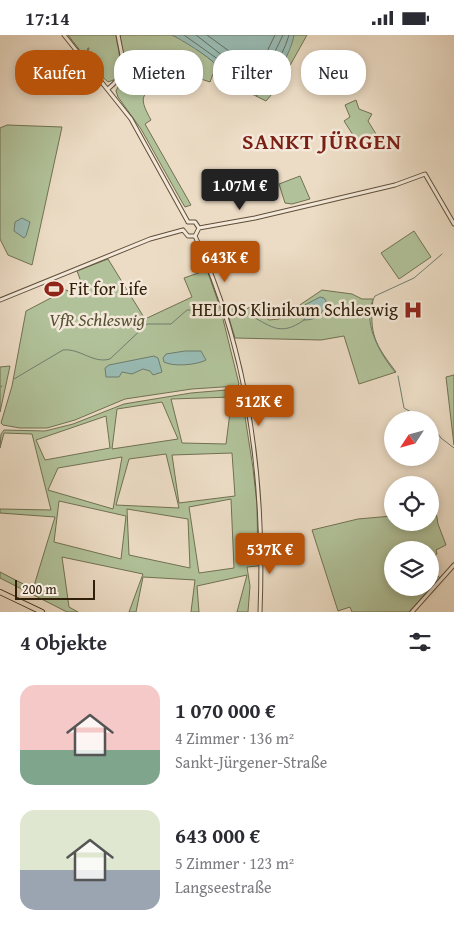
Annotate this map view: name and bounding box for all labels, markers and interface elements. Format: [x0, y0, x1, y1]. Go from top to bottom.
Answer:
text: 17:14 [25, 4, 70, 32]
chip: Kaufen [15, 50, 104, 95]
chip: Mieten [114, 50, 203, 95]
chip: Filter [213, 50, 291, 95]
chip: Neu [301, 50, 366, 95]
district label: SANKT JÜRGEN [242, 125, 402, 157]
pin: 1.07M € [194, 169, 286, 211]
text: 1.07M € [213, 173, 267, 197]
pin: 643K € [184, 241, 266, 283]
text: 643K € [202, 245, 248, 269]
place label: Fit for Life [69, 275, 148, 302]
sports icon: Fit for Life [43, 278, 65, 300]
place label: HELIOS Klinikum Schleswig [191, 296, 398, 323]
hospital icon: HELIOS Klinikum Schleswig [402, 299, 424, 321]
park label: VfR Schleswig [49, 306, 145, 333]
pin: 512K € [218, 385, 300, 427]
text: 512K € [236, 389, 282, 413]
north arrow [384, 411, 439, 466]
map controls [384, 411, 439, 596]
button: locate [384, 476, 439, 531]
pin: 537K € [229, 533, 311, 575]
text: 537K € [247, 537, 293, 561]
button: layers [384, 541, 439, 596]
scale bar [15, 577, 95, 600]
text: 200 m [22, 579, 57, 599]
text: 4 Objekte [20, 627, 107, 658]
icon: filters [406, 628, 434, 656]
text: 1 070 000 € [175, 695, 276, 726]
icon: home [60, 705, 120, 765]
text: 4 Zimmer · 136 m² [175, 726, 294, 750]
text: Sankt-Jürgener-Straße [175, 750, 327, 774]
text: 643 000 € [175, 820, 260, 851]
icon: home [60, 830, 120, 890]
text: 5 Zimmer · 123 m² [175, 851, 294, 875]
text: Langseestraße [175, 875, 272, 899]

